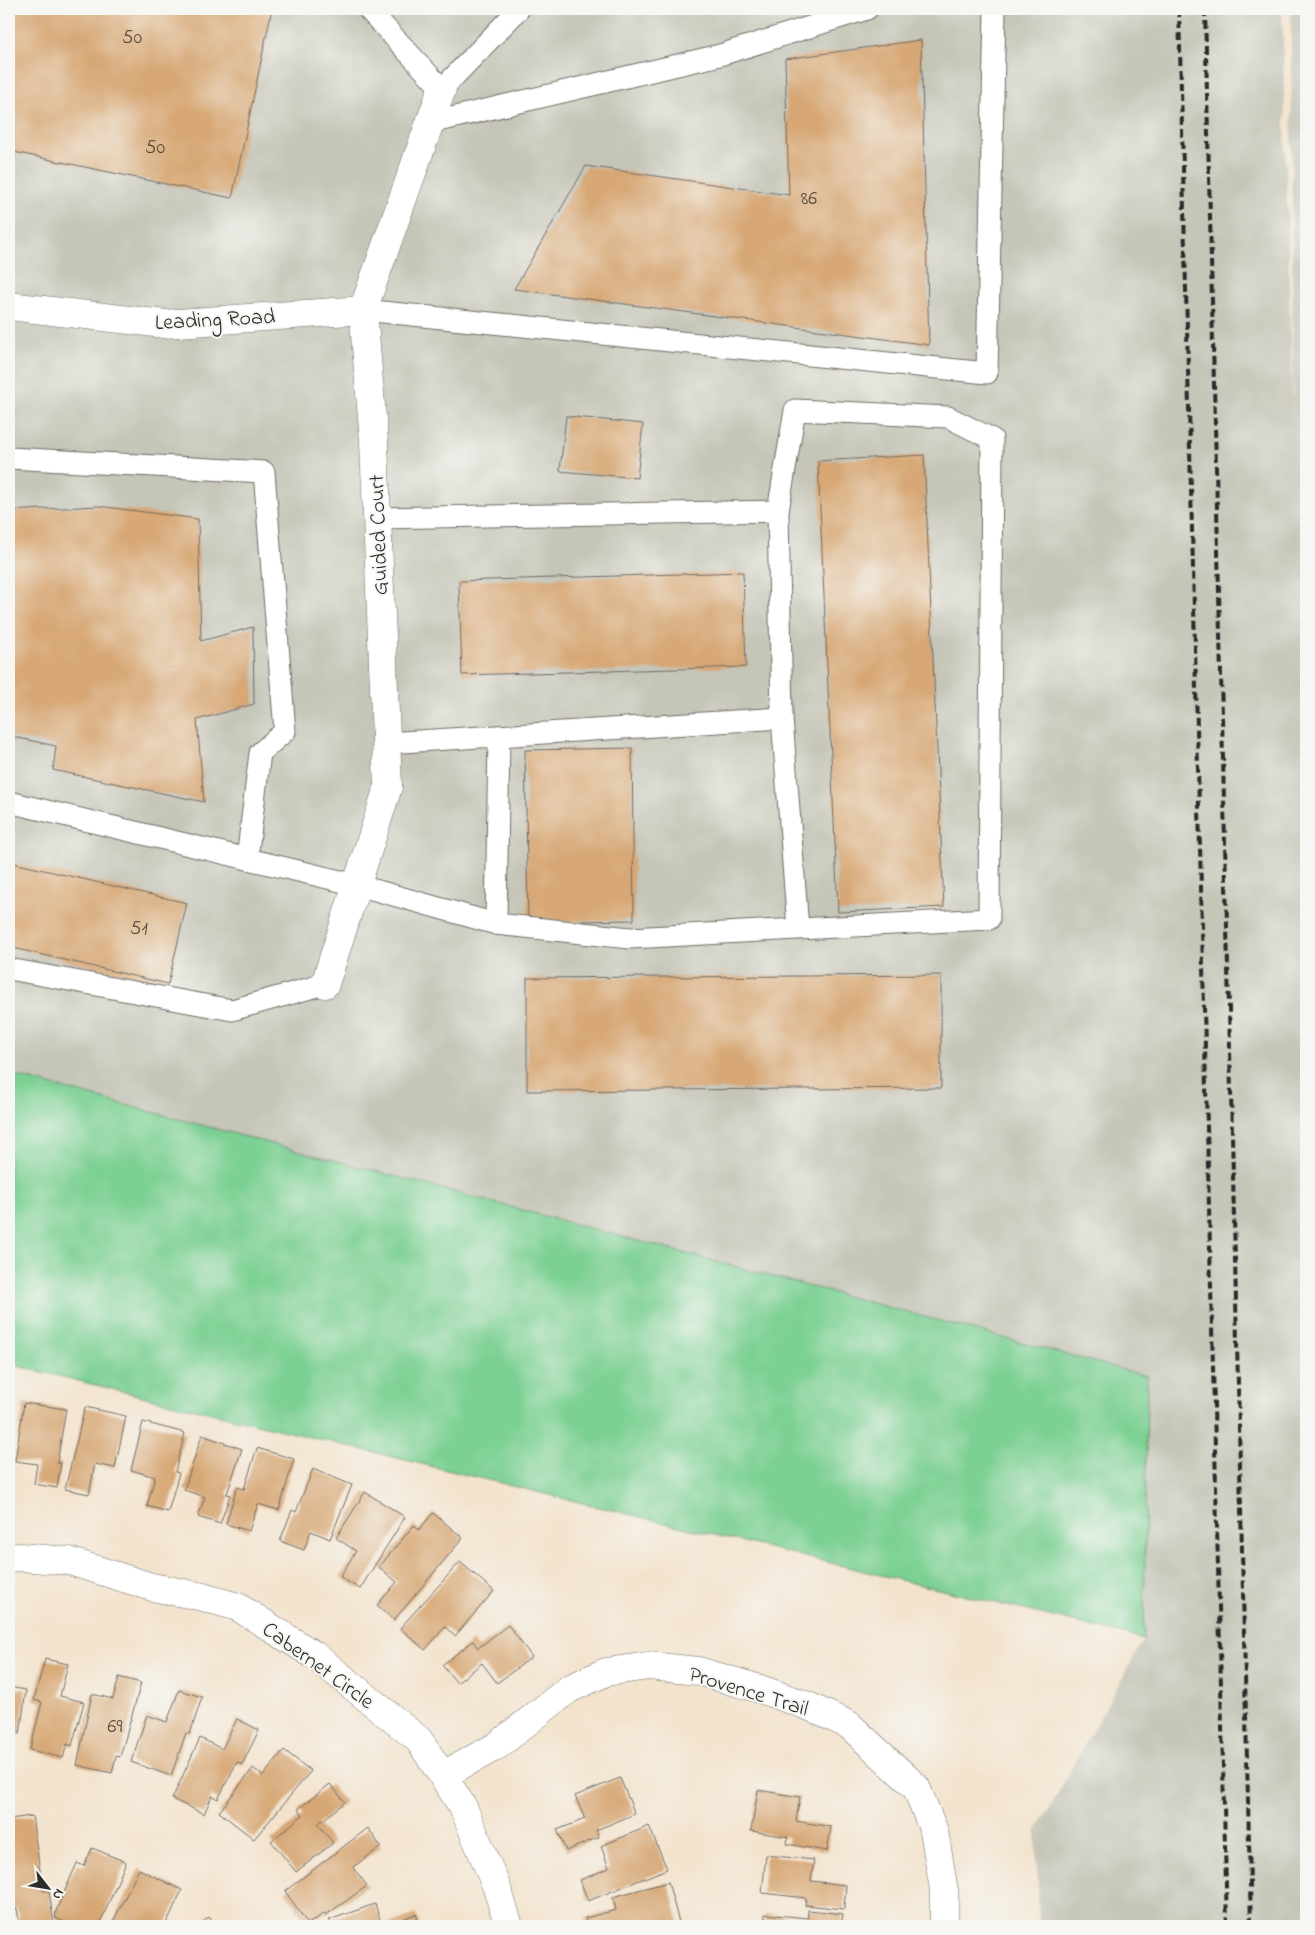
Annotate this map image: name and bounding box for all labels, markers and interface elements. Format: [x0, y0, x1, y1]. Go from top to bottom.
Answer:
house number: 50 [122, 24, 142, 53]
house number: 50 [145, 134, 165, 163]
house number: 86 [801, 185, 817, 214]
street label: Leading Road [154, 302, 276, 341]
street label: Guided Court [362, 473, 398, 596]
house number: 51 [130, 915, 148, 944]
street label: Cabernet Circle [254, 1615, 380, 1718]
street label: Provence Trail [684, 1659, 812, 1726]
house number: 69 [108, 1713, 122, 1742]
north arrow [22, 1862, 72, 1912]
text: N [46, 1884, 69, 1903]

